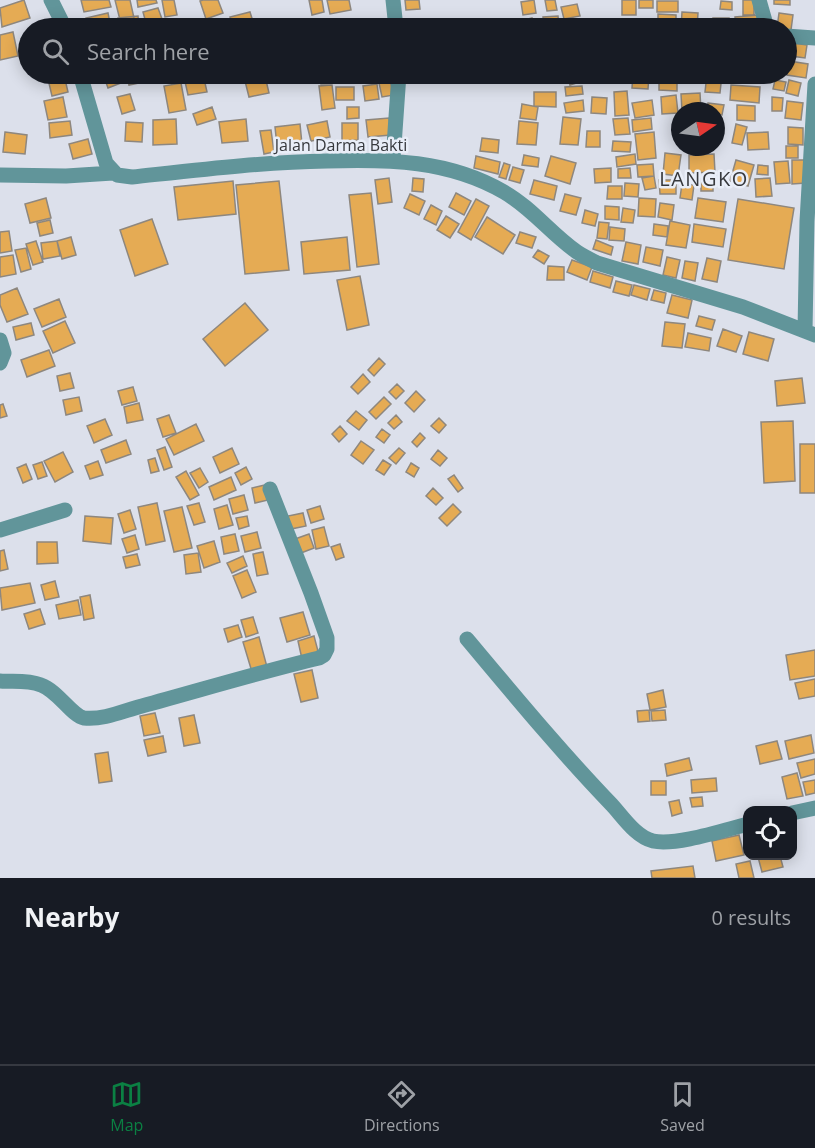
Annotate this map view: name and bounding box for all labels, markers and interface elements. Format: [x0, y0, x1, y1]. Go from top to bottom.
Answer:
search box [18, 18, 797, 84]
icon: search [39, 35, 72, 68]
text: Search here [87, 36, 210, 66]
north arrow [671, 102, 725, 156]
street label: Jalan Darma Bakti [273, 134, 407, 156]
district label: LANGKO [659, 165, 749, 192]
map controls [743, 806, 797, 860]
button: locate [743, 806, 797, 860]
text: Nearby [24, 899, 119, 935]
text: 0 results [711, 904, 791, 931]
tab: Map [110, 1078, 143, 1136]
tab: Directions [364, 1078, 440, 1136]
tab: Saved [660, 1078, 705, 1136]

